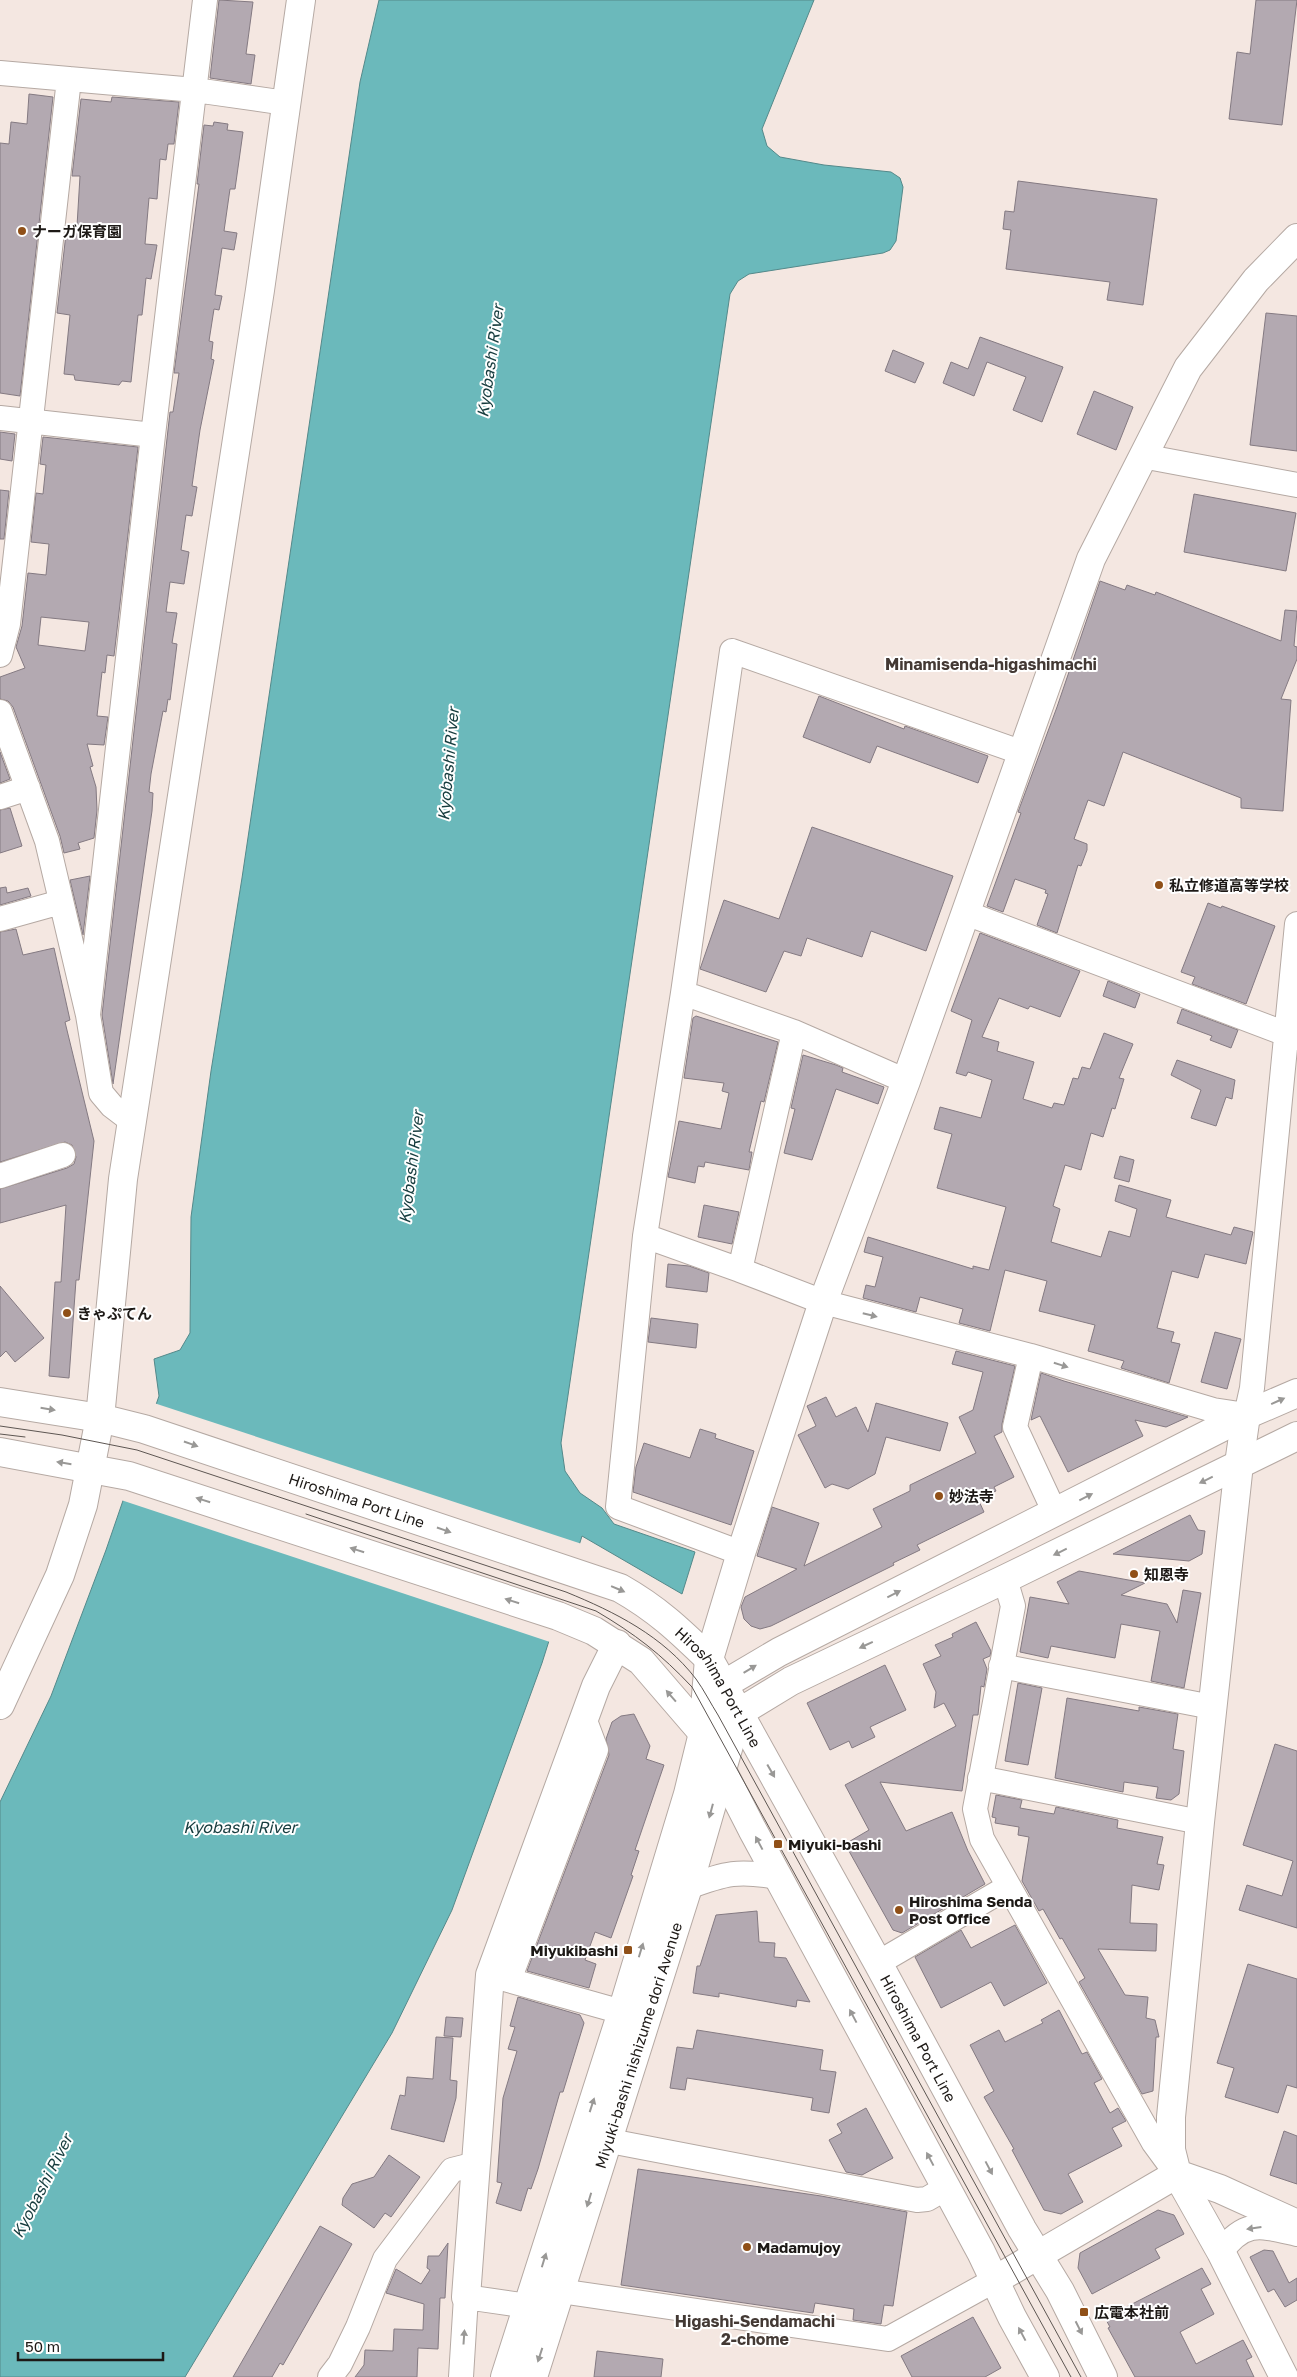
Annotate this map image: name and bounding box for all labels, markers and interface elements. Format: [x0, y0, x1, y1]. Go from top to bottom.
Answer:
place label: ナーガ保育園 [32, 222, 122, 240]
marker: ナーガ保育園 [16, 225, 28, 237]
water label: Kyobashi River [472, 301, 508, 419]
district label: Minamisenda-higashimachi [885, 654, 1097, 674]
water label: Kyobashi River [433, 704, 463, 821]
place label: 私立修道高等学校 [1169, 876, 1289, 894]
marker: 私立修道高等学校 [1153, 879, 1165, 891]
water label: Kyobashi River [394, 1107, 428, 1225]
place label: きゃぷてん [77, 1304, 152, 1322]
marker: きゃぷてん [61, 1307, 73, 1319]
one-way arrow [863, 1311, 878, 1319]
one-way arrow [1054, 1362, 1069, 1370]
one-way arrow [1271, 1396, 1285, 1404]
one-way arrow [40, 1406, 56, 1414]
one-way arrow [183, 1441, 198, 1449]
one-way arrow [56, 1459, 72, 1467]
street label: Hiroshima Port Line [287, 1469, 427, 1531]
one-way arrow [1199, 1477, 1213, 1485]
place label: 妙法寺 [949, 1487, 994, 1505]
marker: 妙法寺 [933, 1490, 945, 1502]
one-way arrow [1079, 1493, 1093, 1501]
one-way arrow [195, 1496, 210, 1504]
one-way arrow [437, 1526, 452, 1534]
one-way arrow [350, 1546, 365, 1554]
one-way arrow [1053, 1548, 1067, 1556]
place label: 知恩寺 [1144, 1565, 1189, 1583]
marker: 知恩寺 [1128, 1568, 1140, 1580]
one-way arrow [611, 1585, 626, 1593]
one-way arrow [887, 1590, 902, 1598]
one-way arrow [504, 1596, 519, 1604]
street label: Hiroshima Port Line [672, 1623, 765, 1750]
one-way arrow [859, 1641, 873, 1649]
one-way arrow [744, 1665, 757, 1674]
one-way arrow [666, 1690, 677, 1703]
one-way arrow [767, 1764, 775, 1779]
one-way arrow [706, 1804, 714, 1819]
water label: Kyobashi River [183, 1817, 299, 1837]
one-way arrow [755, 1835, 763, 1850]
place label: Miyuki-bashi [788, 1835, 881, 1853]
marker: Miyuki-bashi [772, 1838, 784, 1850]
place label: Hiroshima Senda Post Office [909, 1892, 1032, 1927]
marker: Hiroshima Senda Post Office [893, 1904, 905, 1916]
street label: Miyuki-bashi nishizume dori Avenue [591, 1920, 685, 2171]
place label: Miyukibashi [530, 1941, 618, 1959]
one-way arrow [637, 1942, 645, 1957]
marker: Miyukibashi [622, 1944, 634, 1956]
street label: Hiroshima Port Line [877, 1971, 961, 2105]
one-way arrow [849, 2009, 857, 2024]
one-way arrow [588, 2097, 596, 2112]
water label: Kyobashi River [7, 2128, 78, 2241]
one-way arrow [926, 2152, 934, 2167]
one-way arrow [985, 2161, 993, 2176]
one-way arrow [584, 2192, 592, 2207]
one-way arrow [1246, 2224, 1262, 2232]
place label: Madamujoy [757, 2238, 841, 2256]
marker: Madamujoy [741, 2241, 753, 2253]
one-way arrow [540, 2253, 548, 2268]
place label: 広電本社前 [1094, 2303, 1169, 2321]
marker: 広電本社前 [1078, 2306, 1090, 2318]
district label: Higashi-Sendamachi 2-chome [675, 2311, 835, 2349]
one-way arrow [1075, 2321, 1083, 2335]
one-way arrow [1018, 2327, 1026, 2341]
one-way arrow [460, 2329, 468, 2345]
scale bar [18, 2330, 162, 2362]
text: 50 m [25, 2337, 60, 2355]
one-way arrow [536, 2348, 544, 2363]

